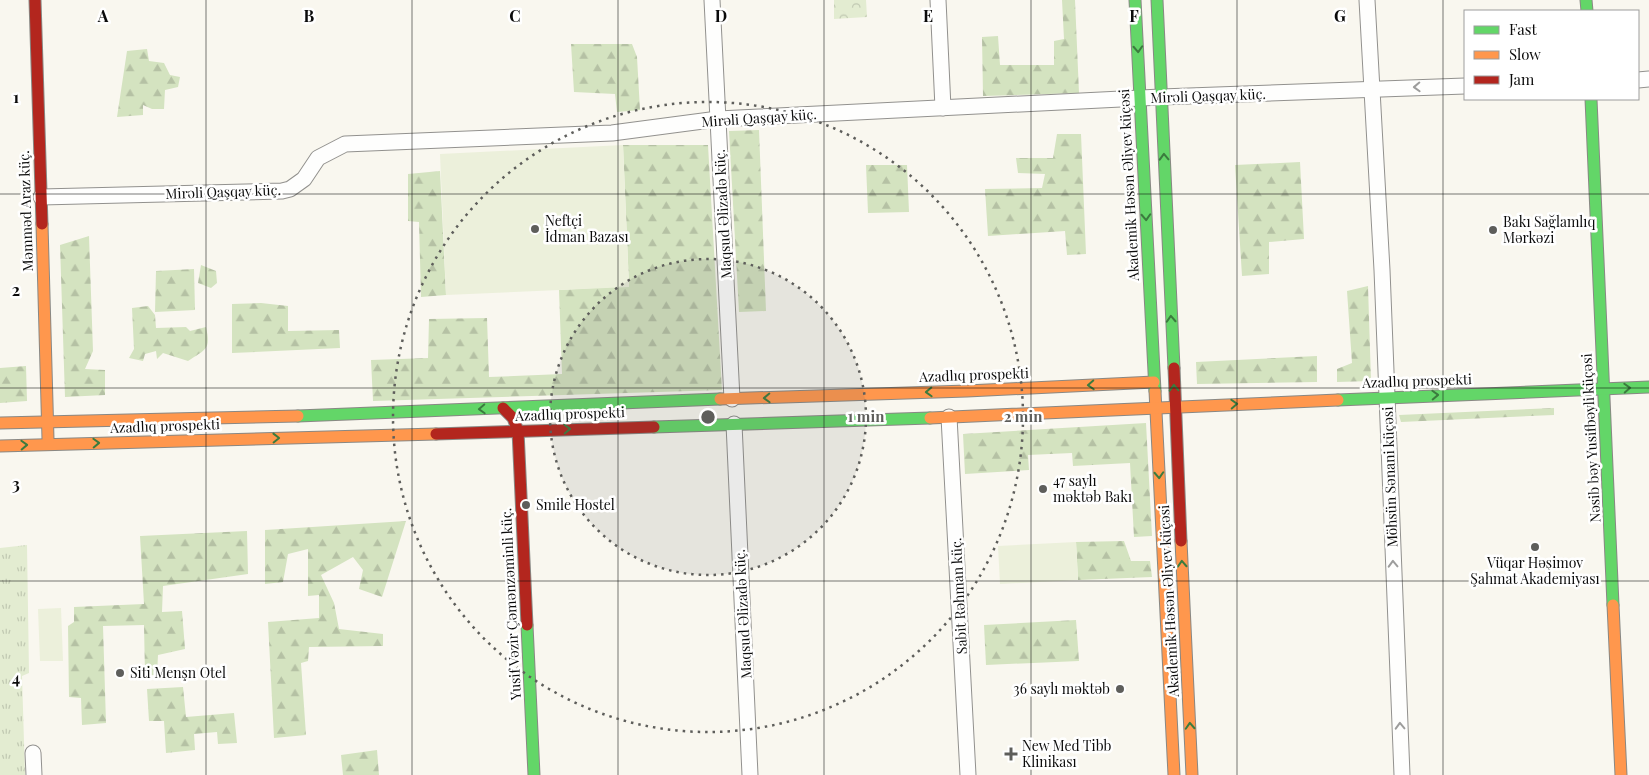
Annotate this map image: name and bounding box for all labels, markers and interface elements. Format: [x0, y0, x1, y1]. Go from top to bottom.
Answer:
text: A [97, 5, 109, 26]
text: B [304, 5, 315, 26]
text: C [509, 5, 521, 26]
text: D [715, 5, 727, 26]
text: E [923, 5, 933, 26]
text: F [1129, 5, 1139, 26]
text: G [1334, 5, 1346, 26]
legend [1464, 10, 1639, 100]
text: Fast [1509, 19, 1538, 39]
text: Slow [1509, 44, 1541, 64]
one-way arrow [1132, 45, 1143, 53]
text: Jam [1508, 69, 1535, 89]
one-way arrow [1412, 82, 1420, 93]
street label: Mirəli Qaşqay küç. [1150, 84, 1266, 107]
text: 1 [13, 86, 19, 107]
street label: Akademik Həsən Əliyev küçəsi [1114, 89, 1143, 283]
street label: Mirəli Qaşqay küç. [701, 104, 817, 131]
street label: Maqsud Əlizadə küç. [710, 149, 735, 279]
street label: Məmməd Araz küç. [14, 150, 37, 272]
one-way arrow [1158, 153, 1169, 161]
street label: Mirəli Qaşqay küç. [165, 180, 281, 203]
place label: Neftçi İdman Bazası [545, 211, 629, 246]
place label: Bakı Sağlamlıq Mərkəzi [1503, 212, 1595, 247]
one-way arrow [1140, 213, 1151, 221]
marker: Neftçi İdman Bazası [529, 223, 541, 235]
marker: Bakı Sağlamlıq Mərkəzi [1487, 224, 1499, 236]
text: 2 [12, 279, 20, 300]
one-way arrow [1166, 315, 1176, 323]
street label: Nəsib bəy Yusifbəyli küçəsi [1577, 353, 1604, 523]
street label: Azadlıq prospekti [918, 363, 1029, 386]
street label: Azadlıq prospekti [1361, 369, 1472, 392]
one-way arrow [1087, 380, 1095, 391]
one-way arrow [1623, 382, 1631, 393]
one-way arrow [1169, 383, 1179, 391]
one-way arrow [925, 387, 933, 398]
one-way arrow [1432, 390, 1440, 401]
one-way arrow [762, 392, 770, 403]
one-way arrow [1230, 399, 1238, 410]
street label: Azadlıq prospekti [514, 402, 625, 425]
one-way arrow [478, 403, 486, 414]
text: 1 min [848, 406, 885, 426]
text: 2 min [1004, 406, 1043, 426]
street label: Möhsün Sənani küçəsi [1378, 406, 1401, 548]
centre of rings [699, 408, 717, 426]
street label: Azadlıq prospekti [109, 414, 220, 437]
one-way arrow [563, 424, 571, 435]
one-way arrow [273, 433, 281, 443]
one-way arrow [93, 438, 101, 449]
one-way arrow [20, 440, 28, 450]
place label: 47 saylı məktəb Bakı [1053, 471, 1132, 506]
one-way arrow [1153, 471, 1164, 479]
text: 3 [12, 473, 20, 494]
marker: 47 saylı məktəb Bakı [1037, 483, 1049, 495]
place label: Smile Hostel [536, 495, 615, 514]
marker: Smile Hostel [520, 499, 532, 511]
street label: Akademik Həsən Əliyev küçəsi [1154, 505, 1183, 699]
street label: Yusif Vəzir Çəmənzəminli küç. [496, 508, 525, 701]
street label: Sabit Rəhman küç. [946, 537, 971, 655]
marker: Vüqar Həşimov Şahmat Akademiyası [1529, 541, 1541, 553]
street label: Maqsud Əlizadə küç. [730, 549, 755, 679]
place label: Vüqar Həşimov Şahmat Akademiyası [1470, 553, 1600, 588]
one-way arrow [1177, 560, 1188, 568]
one-way arrow [1388, 560, 1399, 568]
place label: Siti Menşn Otel [130, 663, 226, 682]
text: 4 [12, 667, 20, 688]
marker: Siti Menşn Otel [114, 667, 126, 679]
place label: 36 saylı məktəb [1013, 679, 1110, 698]
marker: 36 saylı məktəb [1114, 683, 1126, 695]
one-way arrow [1184, 722, 1195, 730]
one-way arrow [1395, 722, 1406, 730]
place label: New Med Tibb Klinikası [1022, 736, 1112, 771]
marker: New Med Tibb Klinikası [1004, 747, 1018, 761]

